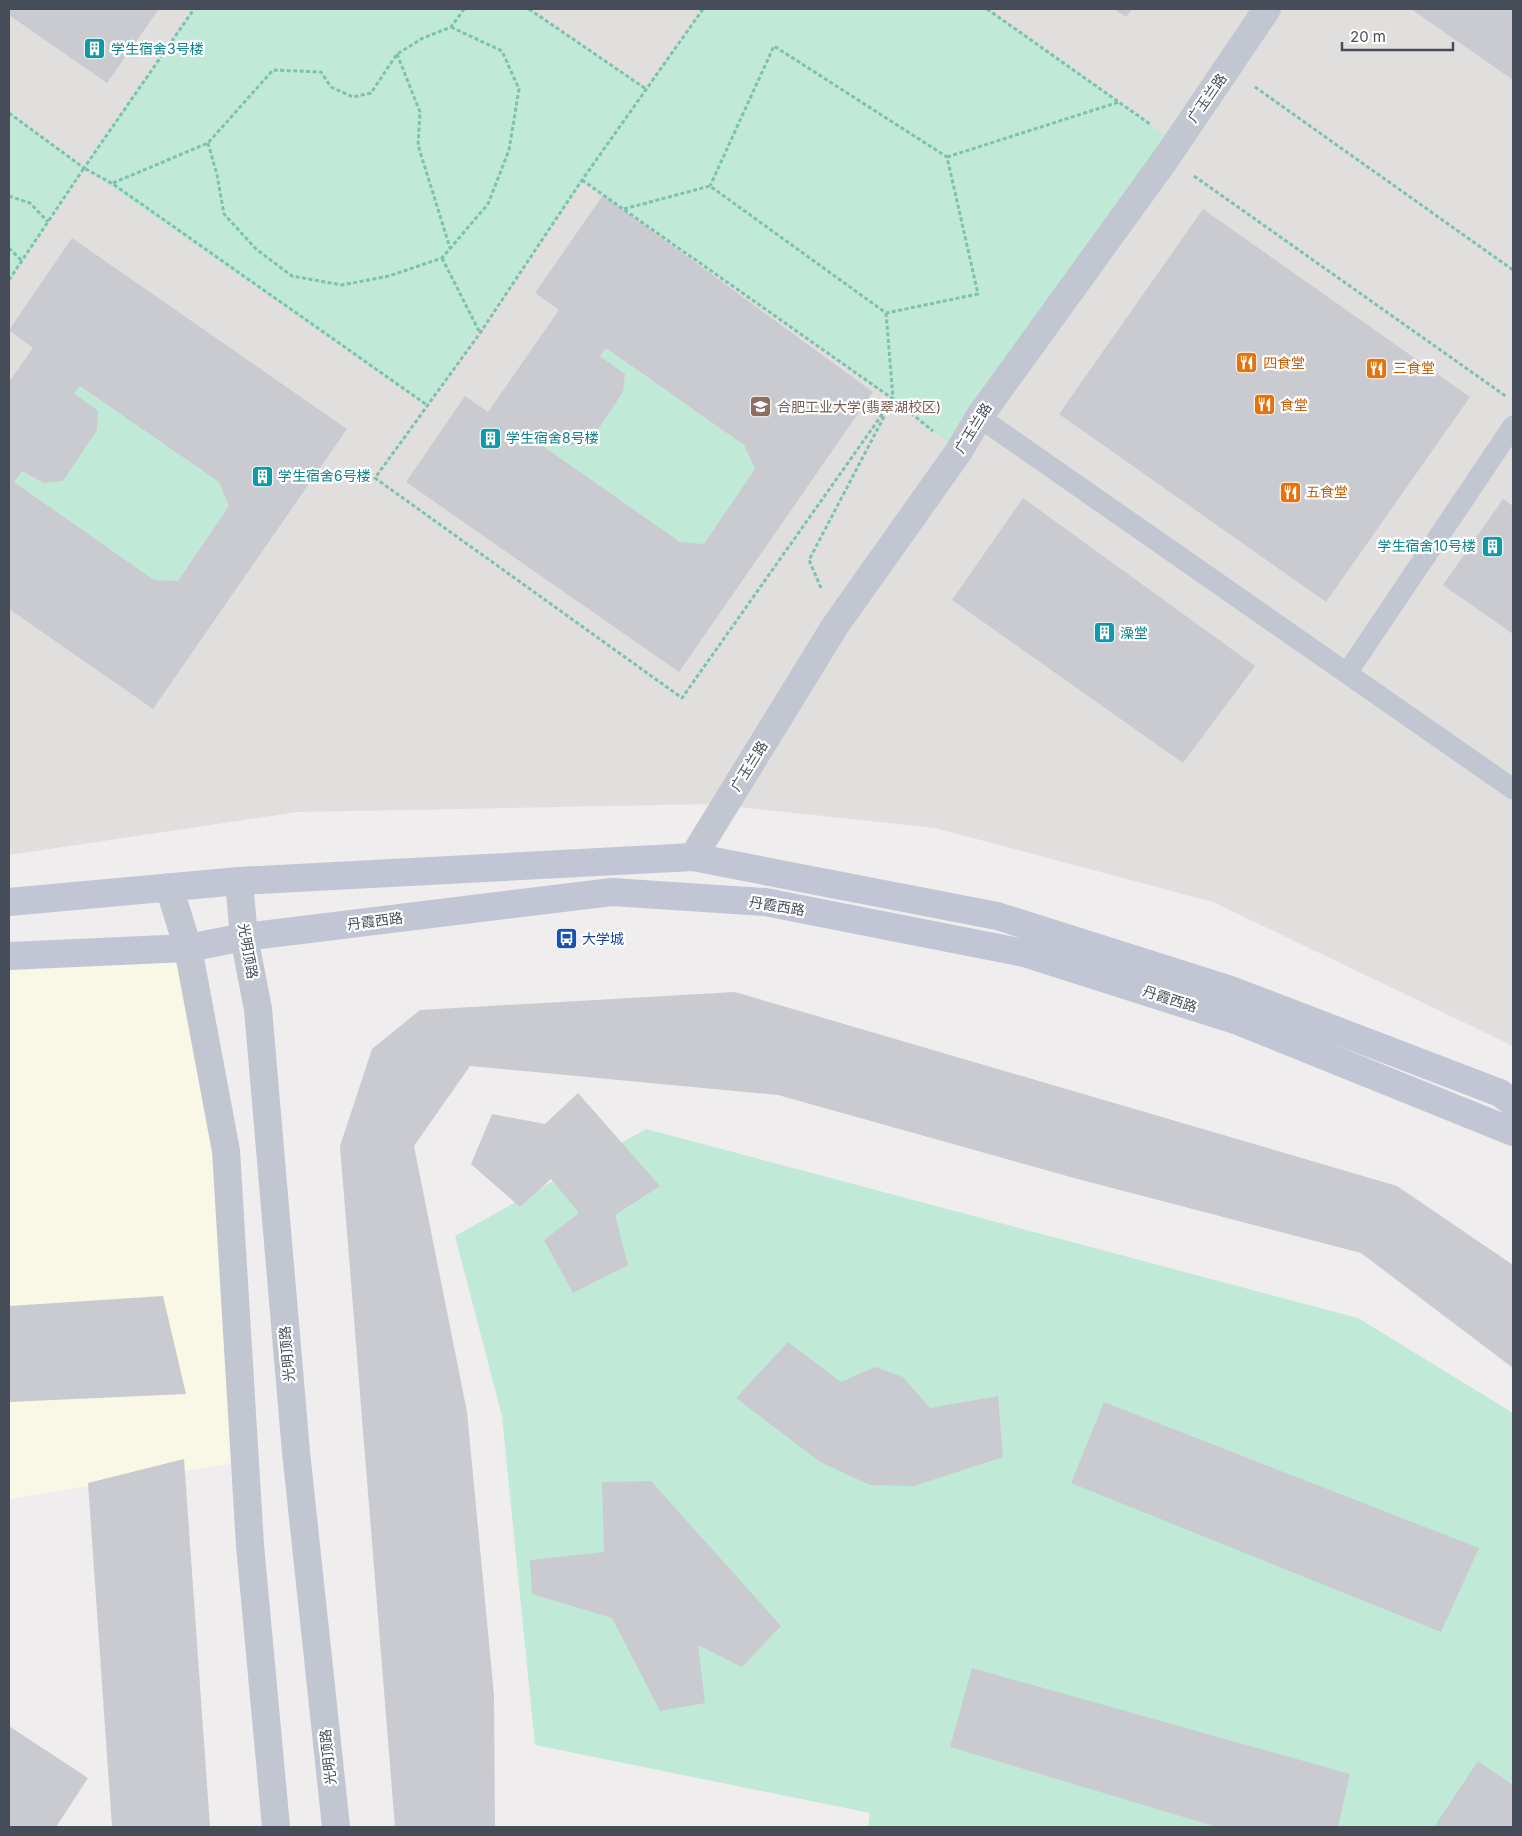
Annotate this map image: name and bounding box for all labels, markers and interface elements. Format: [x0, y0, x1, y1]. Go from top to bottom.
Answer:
scale bar [1342, 20, 1453, 52]
text: 20 m [1350, 27, 1386, 46]
building icon: 学生宿舍3号楼 [83, 37, 107, 61]
place label: 学生宿舍3号楼 [111, 40, 204, 57]
street label: 广玉兰路 [1184, 70, 1230, 126]
restaurant icon: 四食堂 [1235, 351, 1259, 375]
place label: 四食堂 [1263, 354, 1305, 371]
restaurant icon: 三食堂 [1365, 356, 1389, 380]
place label: 三食堂 [1393, 359, 1435, 376]
restaurant icon: 食堂 [1252, 393, 1276, 417]
school or university icon: 合肥工业大学(翡翠湖校区) [749, 395, 773, 419]
place label: 食堂 [1280, 396, 1308, 413]
place label: 合肥工业大学(翡翠湖校区) [777, 398, 941, 415]
street label: 广玉兰路 [951, 399, 995, 456]
building icon: 学生宿舍8号楼 [478, 426, 502, 450]
place label: 学生宿舍8号楼 [506, 429, 599, 446]
building icon: 学生宿舍6号楼 [250, 464, 274, 488]
place label: 学生宿舍6号楼 [278, 467, 371, 484]
restaurant icon: 五食堂 [1278, 480, 1302, 504]
place label: 五食堂 [1306, 483, 1348, 500]
building icon: 学生宿舍10号楼 [1480, 534, 1504, 558]
place label: 学生宿舍10号楼 [1377, 537, 1476, 554]
building icon: 澡堂 [1092, 621, 1116, 645]
place label: 澡堂 [1120, 624, 1148, 641]
street label: 广玉兰路 [727, 737, 771, 794]
street label: 丹霞西路 [748, 893, 806, 918]
street label: 丹霞西路 [346, 909, 404, 932]
street label: 光明顶路 [235, 922, 262, 980]
bus stop icon: 大学城 [554, 927, 578, 951]
place label: 大学城 [582, 930, 624, 947]
street label: 丹霞西路 [1141, 982, 1199, 1015]
street label: 光明顶路 [276, 1325, 297, 1383]
street label: 光明顶路 [316, 1728, 339, 1786]

